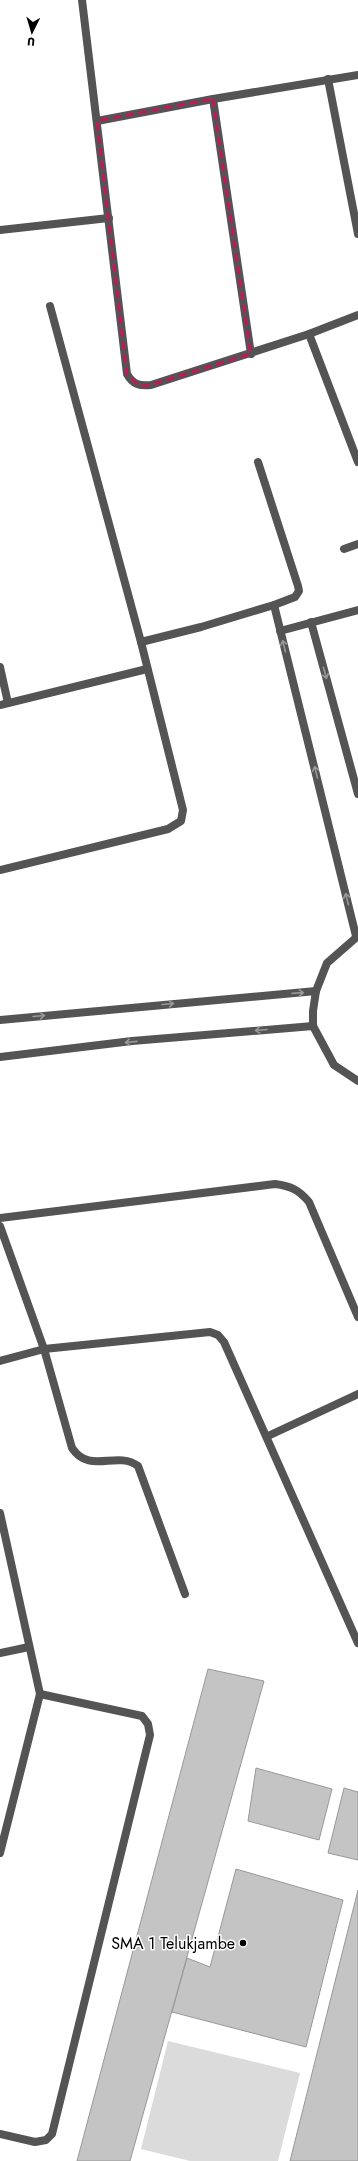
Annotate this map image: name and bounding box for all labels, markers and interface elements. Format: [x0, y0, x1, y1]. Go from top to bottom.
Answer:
north arrow [12, 12, 52, 52]
text: U [27, 34, 36, 50]
one-way arrow [280, 640, 288, 653]
one-way arrow [322, 666, 329, 679]
one-way arrow [311, 766, 319, 779]
one-way arrow [343, 892, 350, 905]
one-way arrow [291, 989, 304, 996]
one-way arrow [161, 1000, 174, 1007]
one-way arrow [32, 1012, 45, 1020]
one-way arrow [255, 1027, 268, 1034]
one-way arrow [125, 1038, 138, 1045]
place label: SMA 1 Telukjambe [111, 1932, 235, 1955]
marker: SMA 1 Telukjambe [238, 1938, 248, 1948]

